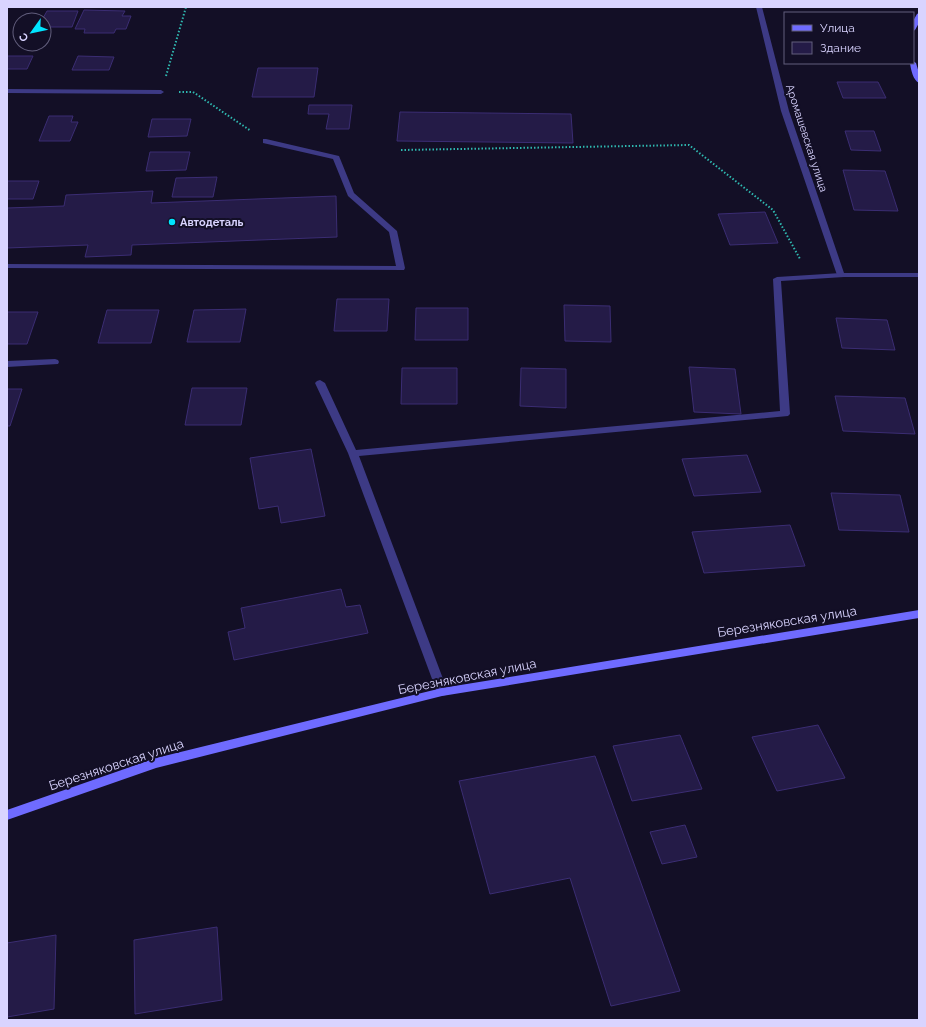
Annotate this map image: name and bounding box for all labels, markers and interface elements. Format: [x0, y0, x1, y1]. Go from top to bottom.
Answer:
north arrow [12, 12, 52, 52]
legend [784, 12, 914, 64]
text: Улица [820, 21, 855, 35]
text: С [16, 30, 32, 44]
text: Здание [820, 41, 861, 55]
street label: Аромашевская улица [783, 83, 830, 194]
place label: Автодеталь [180, 216, 244, 229]
marker: Автодеталь [167, 217, 177, 227]
street label: Березняковская улица [716, 603, 858, 640]
street label: Березняковская улица [397, 656, 538, 697]
street label: Березняковская улица [47, 736, 185, 793]

